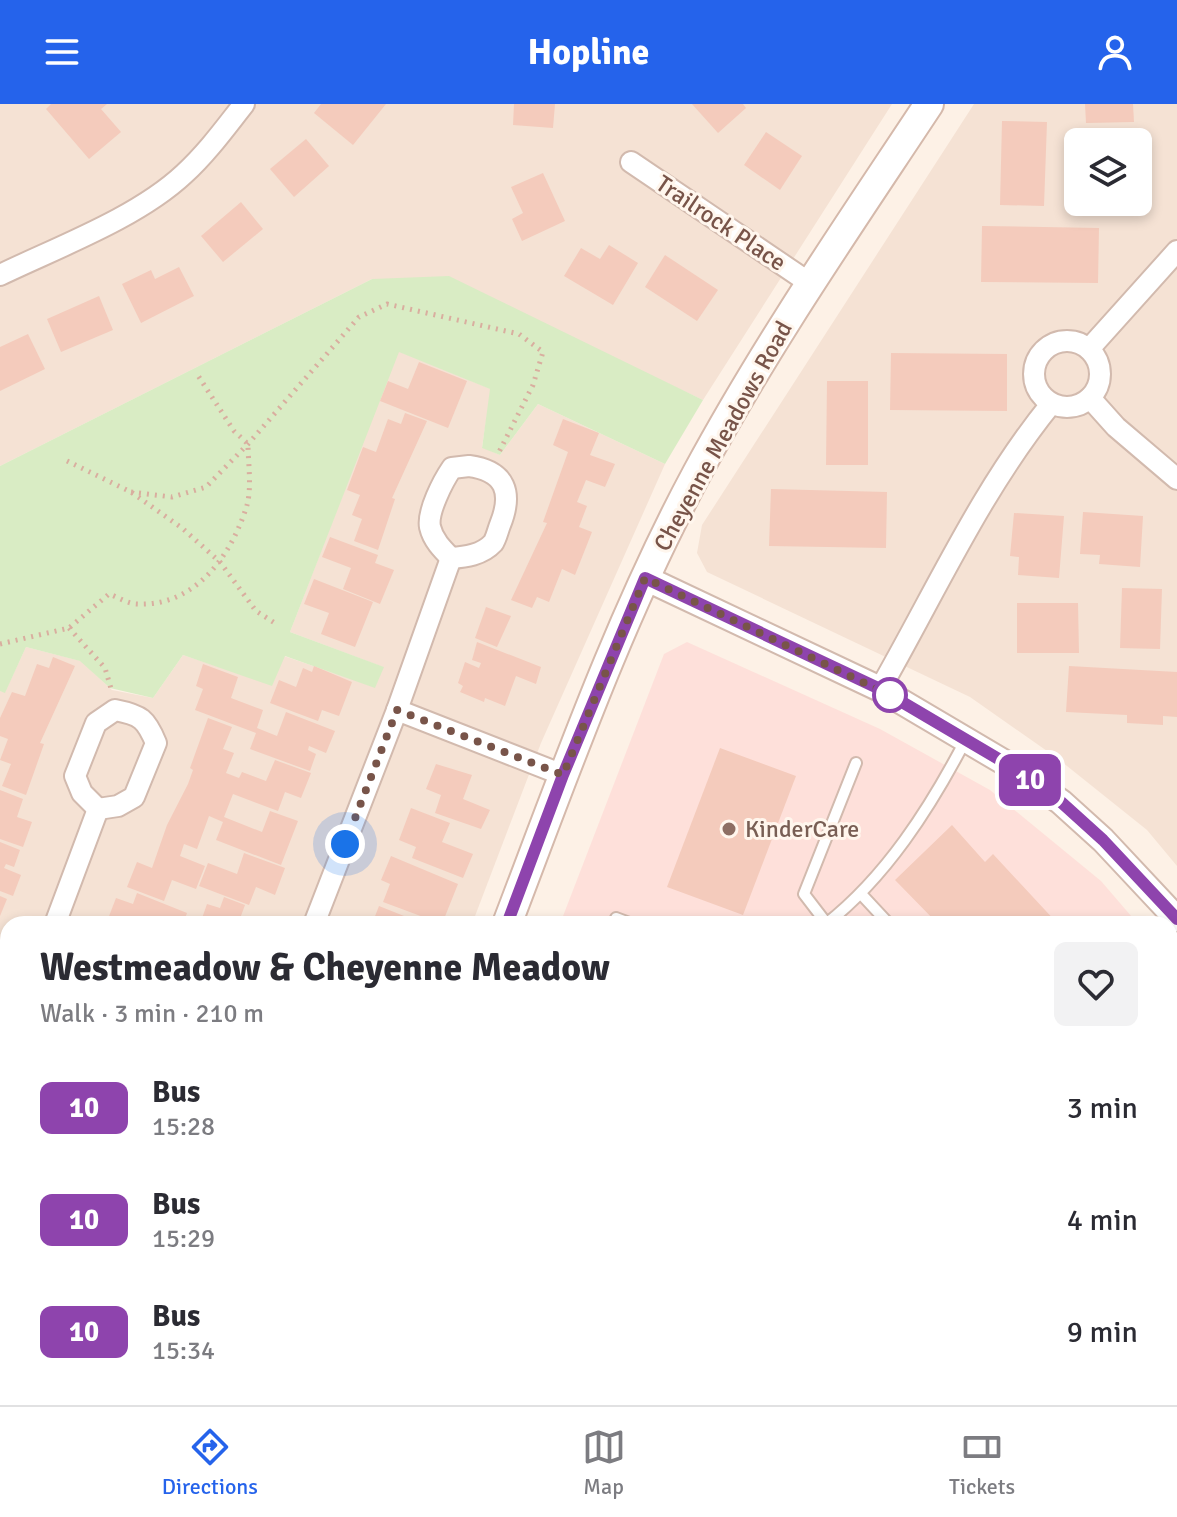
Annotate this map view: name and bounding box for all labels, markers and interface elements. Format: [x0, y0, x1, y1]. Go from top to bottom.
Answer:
icon: menu [40, 30, 84, 74]
text: Hopline [528, 30, 650, 75]
icon: person [1093, 30, 1137, 74]
map controls [1064, 128, 1152, 216]
button: layers [1064, 128, 1152, 216]
street label: Trailrock Place [650, 168, 792, 278]
street label: Cheyenne Meadows Road [647, 316, 799, 556]
unlabelled marker [873, 678, 907, 712]
line badge: 10 [994, 754, 1066, 806]
text: 10 [1015, 763, 1045, 797]
place label: KinderCare [745, 814, 859, 844]
marker: KinderCare [720, 820, 738, 838]
your location [325, 824, 365, 864]
button: heart [1054, 942, 1138, 1026]
text: Westmeadow & Cheyenne Meadow [40, 944, 610, 991]
text: Walk · 3 min · 210 m [40, 998, 264, 1030]
text: Bus [152, 1074, 200, 1111]
text: 3 min [1067, 1090, 1138, 1127]
text: 10 [69, 1091, 99, 1125]
text: 15:28 [152, 1111, 215, 1143]
text: Bus [152, 1186, 200, 1223]
text: 4 min [1067, 1202, 1138, 1239]
text: 10 [69, 1203, 99, 1237]
text: 15:29 [152, 1223, 215, 1255]
text: Bus [152, 1298, 200, 1335]
text: 9 min [1067, 1314, 1138, 1351]
text: 10 [69, 1315, 99, 1349]
text: 15:34 [152, 1335, 215, 1367]
tab: Directions [162, 1425, 258, 1500]
tab: Map [582, 1425, 626, 1500]
tab: Tickets [949, 1425, 1015, 1500]

